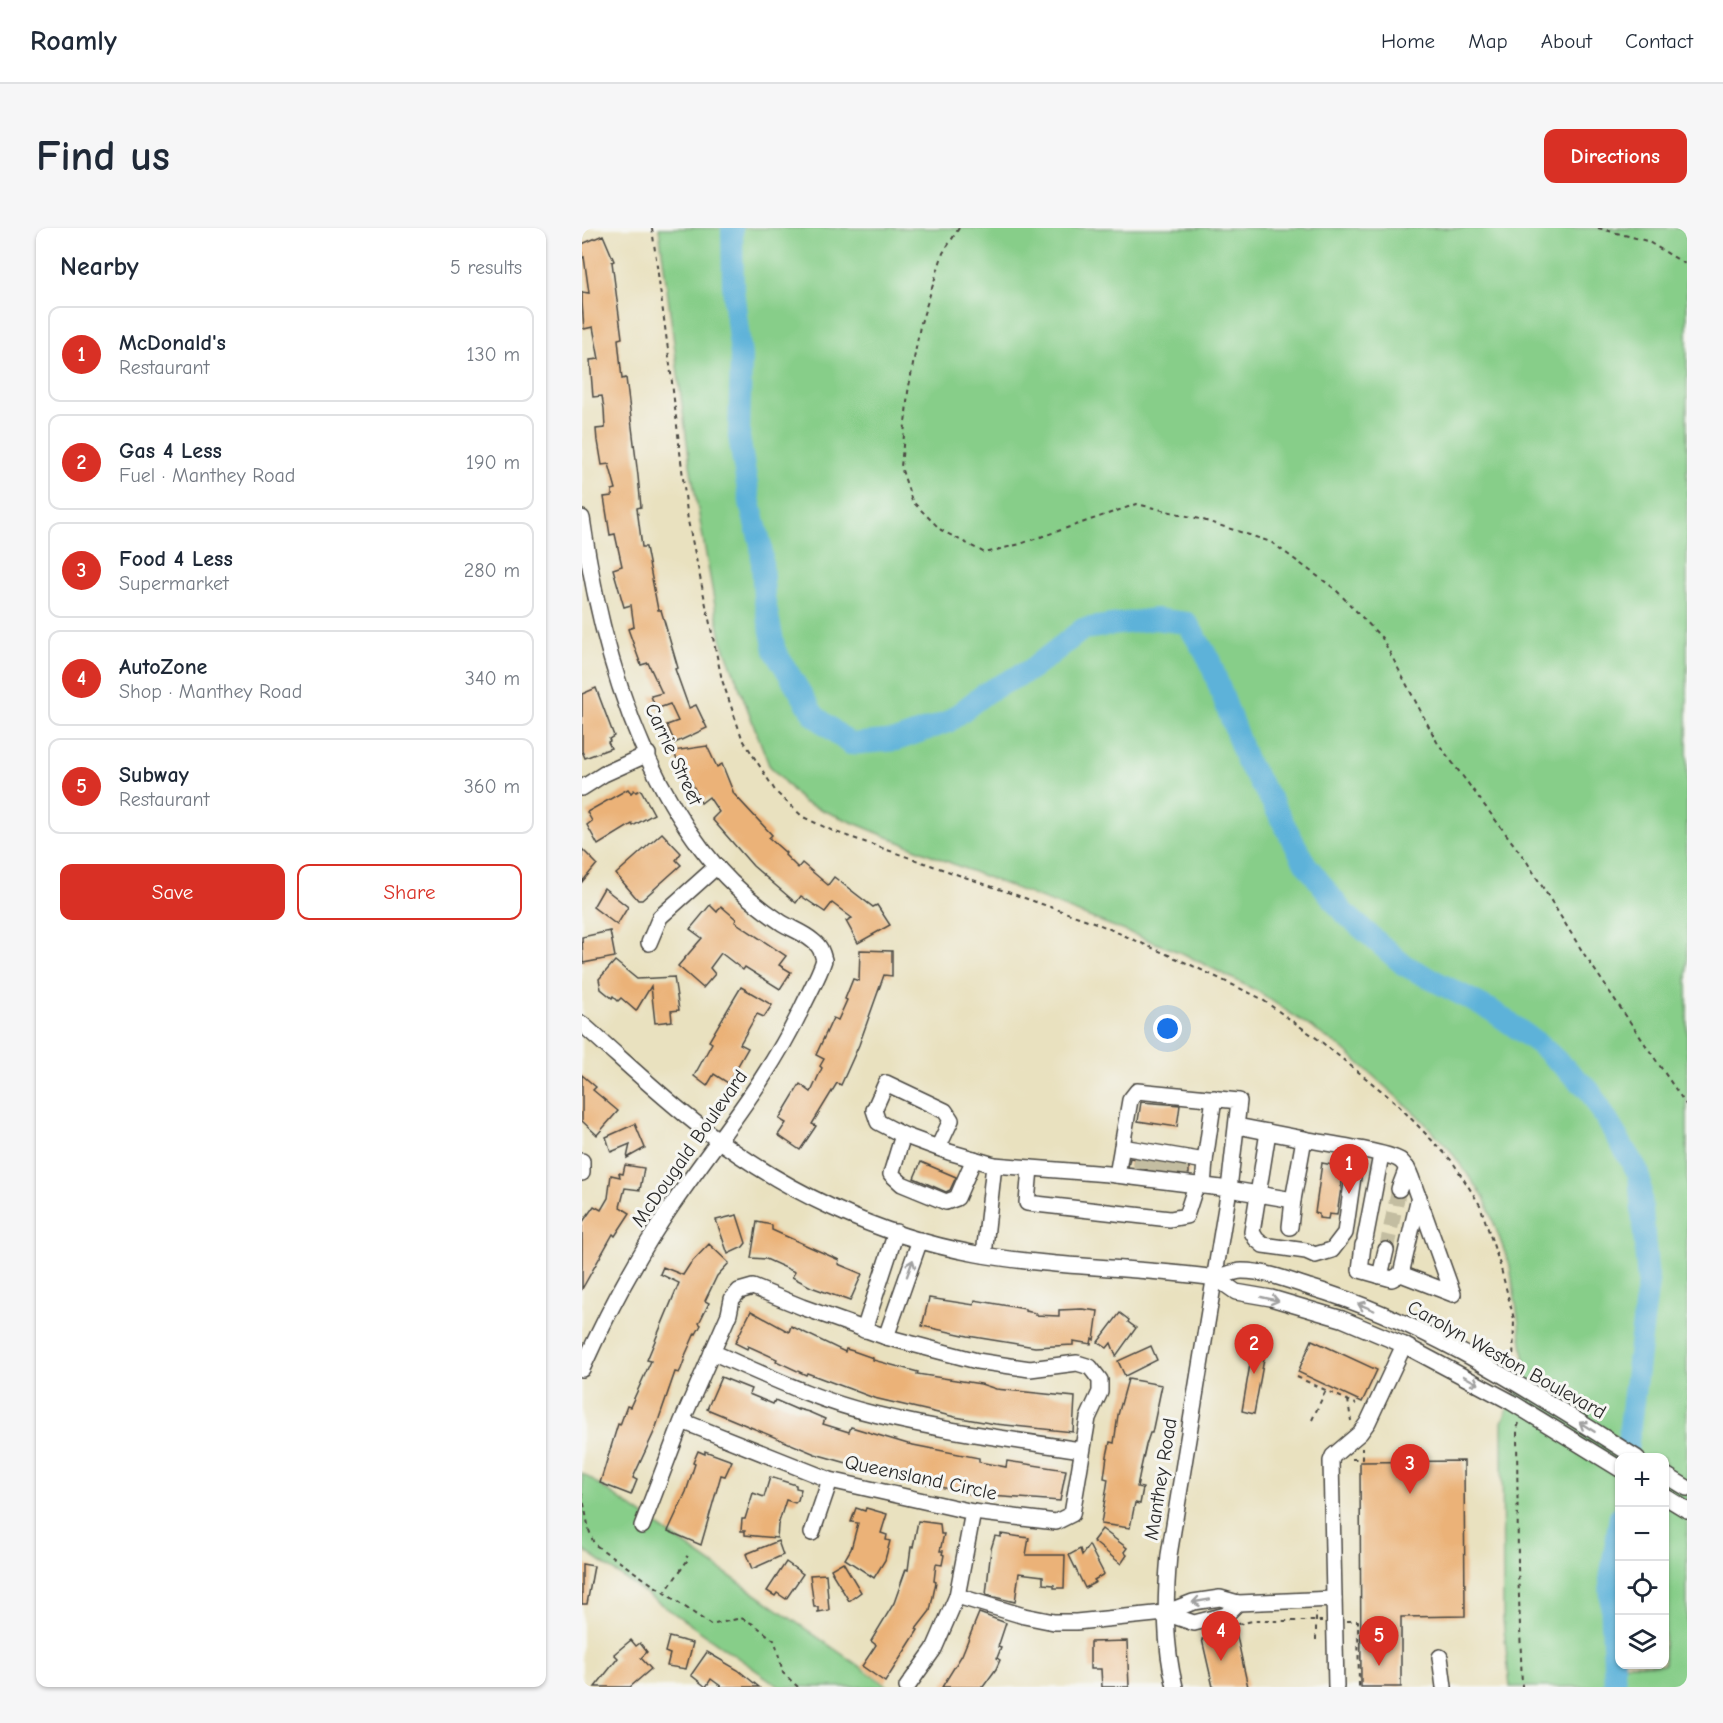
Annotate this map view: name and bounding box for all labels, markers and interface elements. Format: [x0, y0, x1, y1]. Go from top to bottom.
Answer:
text: Roamly [30, 25, 117, 57]
text: Home [1381, 29, 1435, 53]
text: Map [1468, 29, 1508, 53]
text: About [1541, 29, 1592, 53]
text: Contact [1625, 29, 1693, 53]
button: Directions [1544, 129, 1687, 183]
text: Find us [36, 132, 170, 181]
text: Nearby [60, 252, 139, 282]
text: 5 results [450, 256, 522, 279]
text: McDonald's [119, 330, 226, 356]
text: 1 [78, 343, 85, 366]
text: 130 m [467, 343, 520, 366]
text: Restaurant [119, 356, 209, 379]
text: Gas 4 Less [119, 438, 222, 464]
text: 2 [77, 451, 86, 474]
text: 190 m [466, 451, 520, 474]
text: Fuel · Manthey Road [119, 464, 295, 487]
text: Food 4 Less [119, 546, 233, 572]
text: 3 [77, 559, 86, 582]
text: 280 m [464, 559, 520, 582]
text: Supermarket [119, 572, 229, 595]
text: AutoZone [119, 654, 207, 680]
text: 4 [77, 667, 86, 690]
text: 340 m [465, 667, 520, 690]
text: Shop · Manthey Road [119, 680, 302, 703]
street label: Carrie Street [640, 700, 708, 810]
text: Subway [119, 762, 189, 788]
text: 5 [76, 775, 87, 798]
text: 360 m [464, 775, 520, 798]
text: Restaurant [119, 788, 209, 811]
button: Save [60, 864, 285, 920]
button: Share [297, 864, 522, 920]
your location [1153, 1014, 1182, 1043]
street label: McDougald Boulevard [627, 1065, 752, 1231]
pin: 1 [1330, 1144, 1368, 1194]
one-way arrow [905, 1259, 916, 1278]
one-way arrow [1260, 1293, 1279, 1305]
street label: Carolyn Weston Boulevard [1403, 1295, 1610, 1424]
one-way arrow [1358, 1301, 1376, 1312]
pin: 2 [1234, 1324, 1274, 1374]
one-way arrow [1462, 1375, 1480, 1386]
street label: Manthey Road [1139, 1416, 1182, 1542]
one-way arrow [1579, 1420, 1596, 1432]
pin: 3 [1390, 1444, 1430, 1494]
street label: Queensland Circle [843, 1450, 999, 1505]
map controls [1615, 1453, 1669, 1669]
button: + [1615, 1453, 1669, 1507]
button: − [1615, 1507, 1669, 1561]
button: locate [1615, 1561, 1669, 1615]
one-way arrow [1192, 1596, 1211, 1607]
pin: 4 [1202, 1612, 1240, 1661]
button: layers [1615, 1615, 1669, 1669]
pin: 5 [1360, 1616, 1398, 1666]

